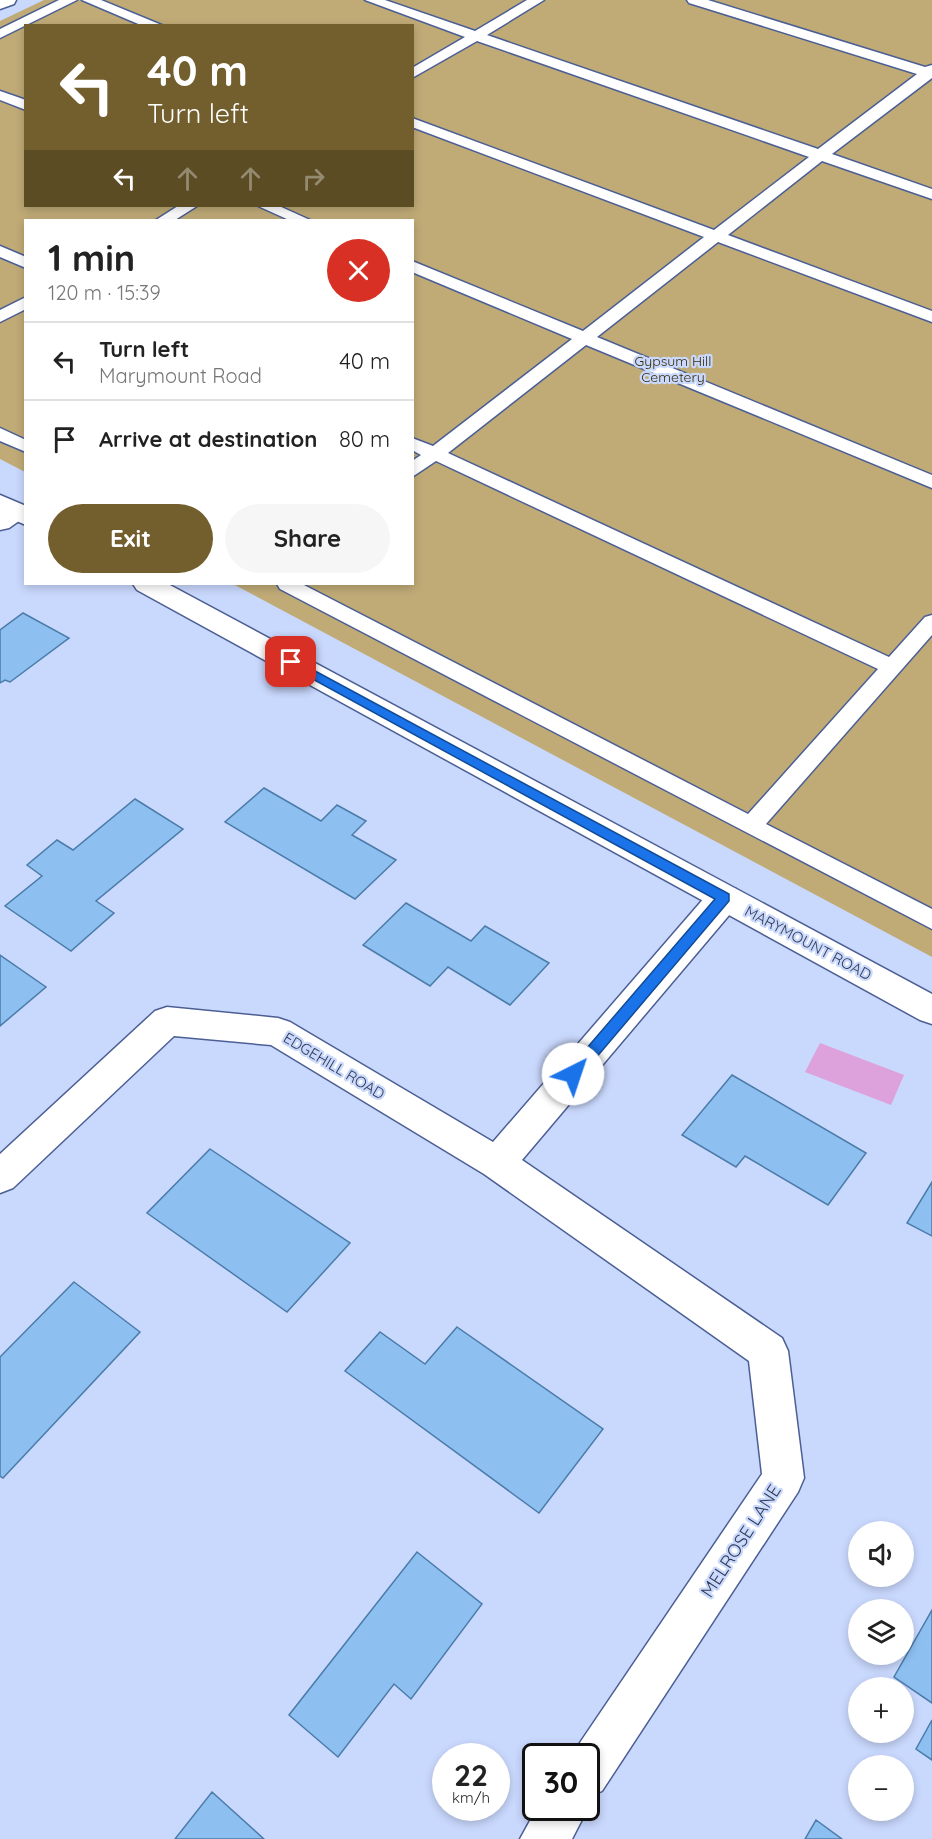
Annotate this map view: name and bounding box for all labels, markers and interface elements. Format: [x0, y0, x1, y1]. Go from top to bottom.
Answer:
text: 40 m [147, 44, 248, 97]
icon: left [48, 48, 126, 126]
text: Turn left [147, 96, 249, 130]
icon: left [108, 162, 141, 195]
icon: ahead [171, 162, 204, 195]
icon: ahead [234, 162, 267, 195]
icon: right [297, 162, 330, 195]
text: 1 min [48, 235, 135, 280]
button: close [327, 239, 390, 302]
text: 120 m · 15:39 [48, 280, 161, 305]
text: Turn left [99, 335, 189, 363]
icon: left [48, 345, 81, 378]
text: 40 m [339, 347, 390, 375]
park label: Gypsum Hill Cemetery [635, 352, 711, 386]
text: Marymount Road [99, 363, 262, 388]
icon: arrive [48, 423, 81, 456]
text: Arrive at destination [99, 425, 317, 453]
text: 80 m [339, 425, 390, 453]
button: Exit [48, 504, 213, 573]
button: Share [225, 504, 390, 573]
pin [265, 636, 316, 687]
icon: arrive [274, 645, 307, 678]
street label: MARYMOUNT ROAD [742, 901, 875, 984]
street label: EDGEHILL ROAD [280, 1028, 388, 1103]
position arrow [541, 1042, 605, 1106]
street label: MELROSE LANE [695, 1480, 786, 1602]
map controls [848, 1521, 914, 1821]
button: sound [848, 1521, 914, 1587]
button: layers [848, 1599, 914, 1665]
button: + [848, 1677, 914, 1743]
speed limit sign: 30 [522, 1743, 600, 1821]
button: − [848, 1755, 914, 1821]
text: 22 [454, 1756, 488, 1794]
text: km/h [452, 1788, 490, 1807]

